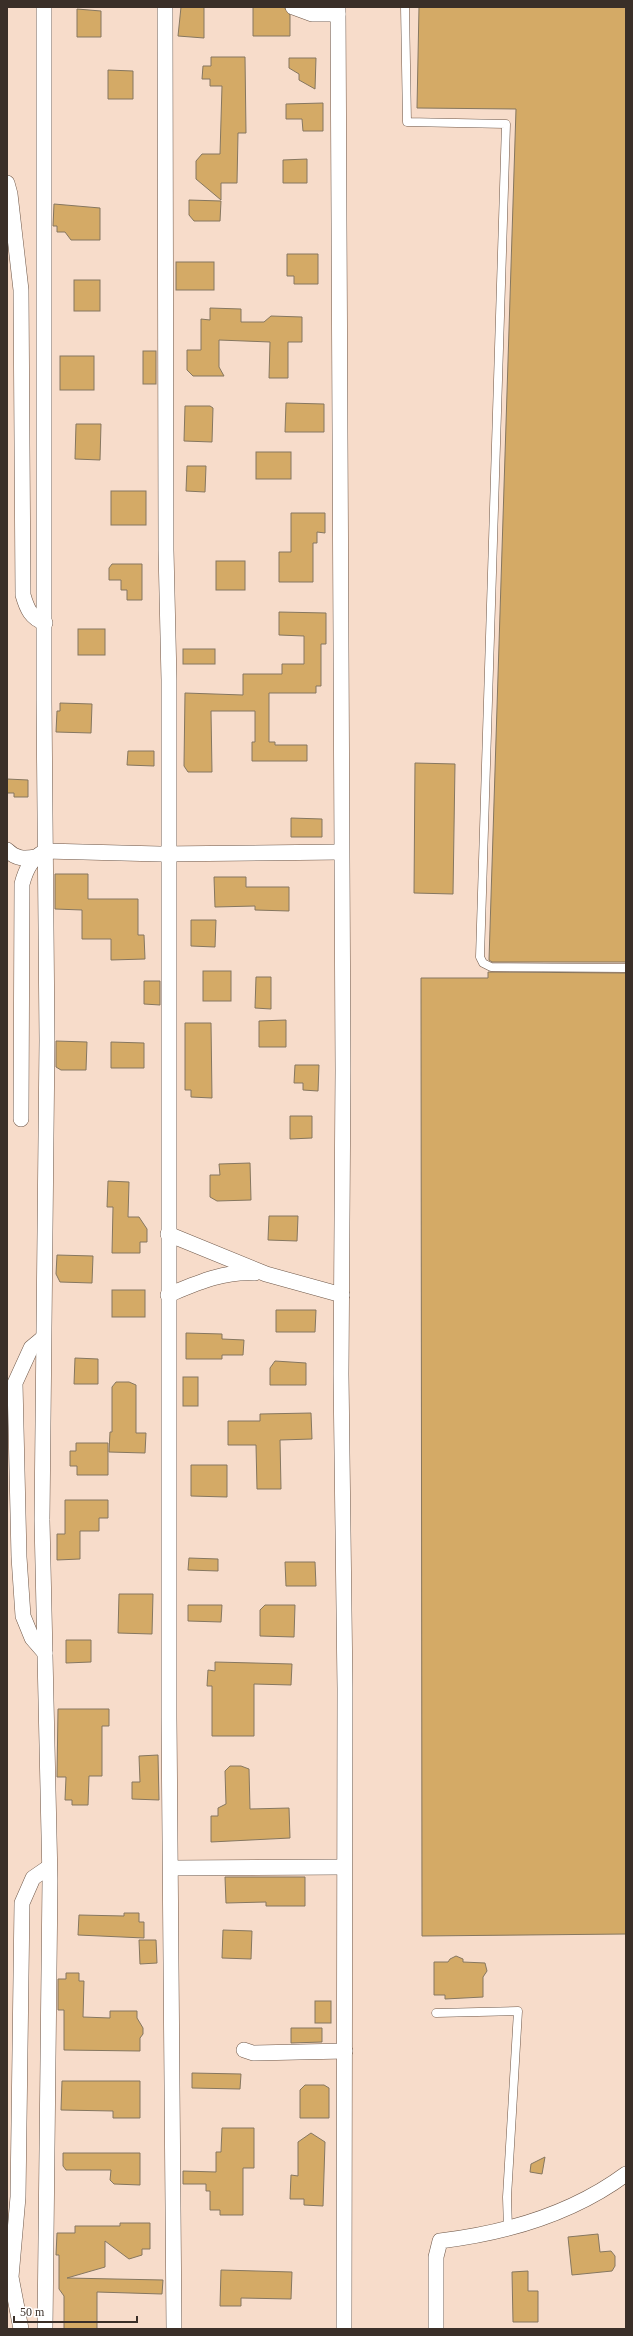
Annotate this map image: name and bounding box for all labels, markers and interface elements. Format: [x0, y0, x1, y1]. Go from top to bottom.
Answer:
scale bar [14, 2298, 137, 2324]
text: 50 m [20, 2305, 45, 2319]

